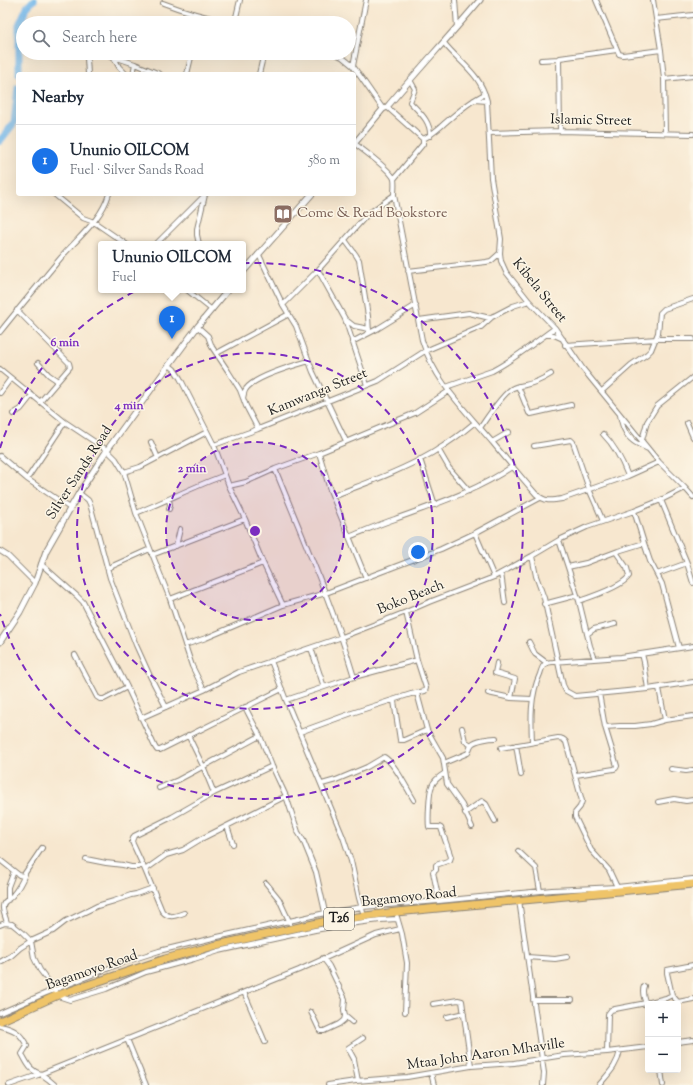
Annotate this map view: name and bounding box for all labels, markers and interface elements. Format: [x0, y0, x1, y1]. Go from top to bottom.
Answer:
search box [16, 16, 356, 60]
icon: search [30, 27, 52, 49]
text: Search here [62, 28, 137, 49]
text: Nearby [32, 86, 84, 110]
street label: Islamic Street [550, 110, 632, 132]
text: Ununio OILCOM [70, 141, 189, 162]
text: 1 [43, 152, 47, 170]
text: 580 m [309, 152, 340, 170]
text: Fuel · Silver Sands Road [70, 162, 204, 180]
library icon: Come & Read Bookstore [272, 203, 294, 225]
place label: Come & Read Bookstore [297, 204, 447, 224]
popup [98, 241, 246, 293]
text: Ununio OILCOM [112, 248, 232, 269]
street label: Kibela Street [507, 255, 571, 328]
text: Fuel [112, 269, 136, 287]
pin: 1 [159, 306, 185, 339]
text: 6 min [51, 334, 80, 352]
street label: Kamwanga Street [265, 364, 371, 422]
text: 4 min [113, 397, 144, 415]
street label: Silver Sands Road [42, 422, 118, 524]
text: 2 min [178, 460, 207, 478]
centre of rings [248, 524, 262, 538]
your location [408, 542, 428, 562]
street label: Boko Beach [375, 576, 447, 620]
street label: Bagamoyo Road [360, 883, 458, 913]
road number: T26 [324, 908, 354, 930]
street label: Bagamoyo Road [43, 946, 141, 996]
map controls [645, 1001, 681, 1073]
button: + [645, 1001, 681, 1037]
street label: Mtaa John Aaron Mhaville [406, 1034, 566, 1076]
button: − [645, 1037, 681, 1073]

